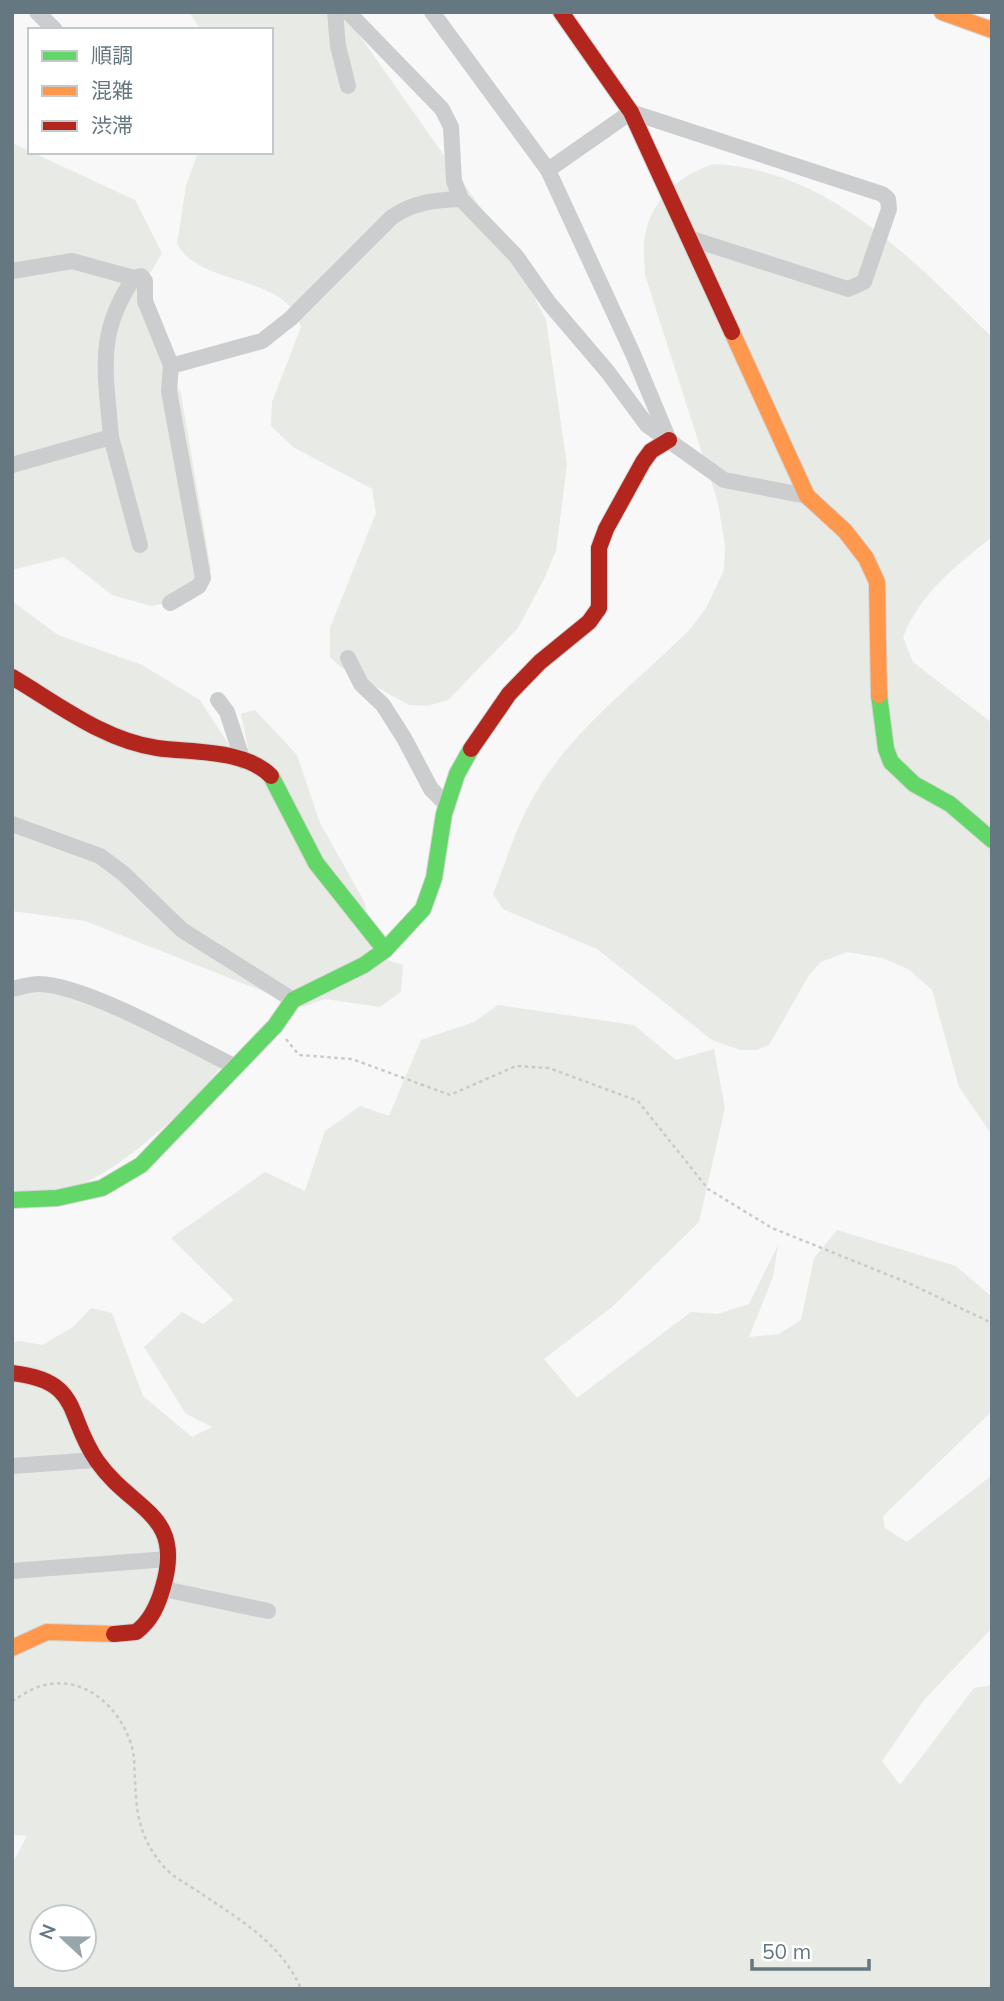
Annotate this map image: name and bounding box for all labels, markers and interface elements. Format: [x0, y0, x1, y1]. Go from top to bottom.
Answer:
legend [28, 28, 273, 154]
text: 順調 [91, 42, 133, 68]
text: 混雑 [91, 77, 133, 103]
text: 渋滞 [91, 112, 133, 138]
north arrow [28, 1903, 98, 1973]
text: N [33, 1920, 61, 1943]
scale bar [752, 1927, 869, 1971]
text: 50 m [762, 1938, 811, 1964]

